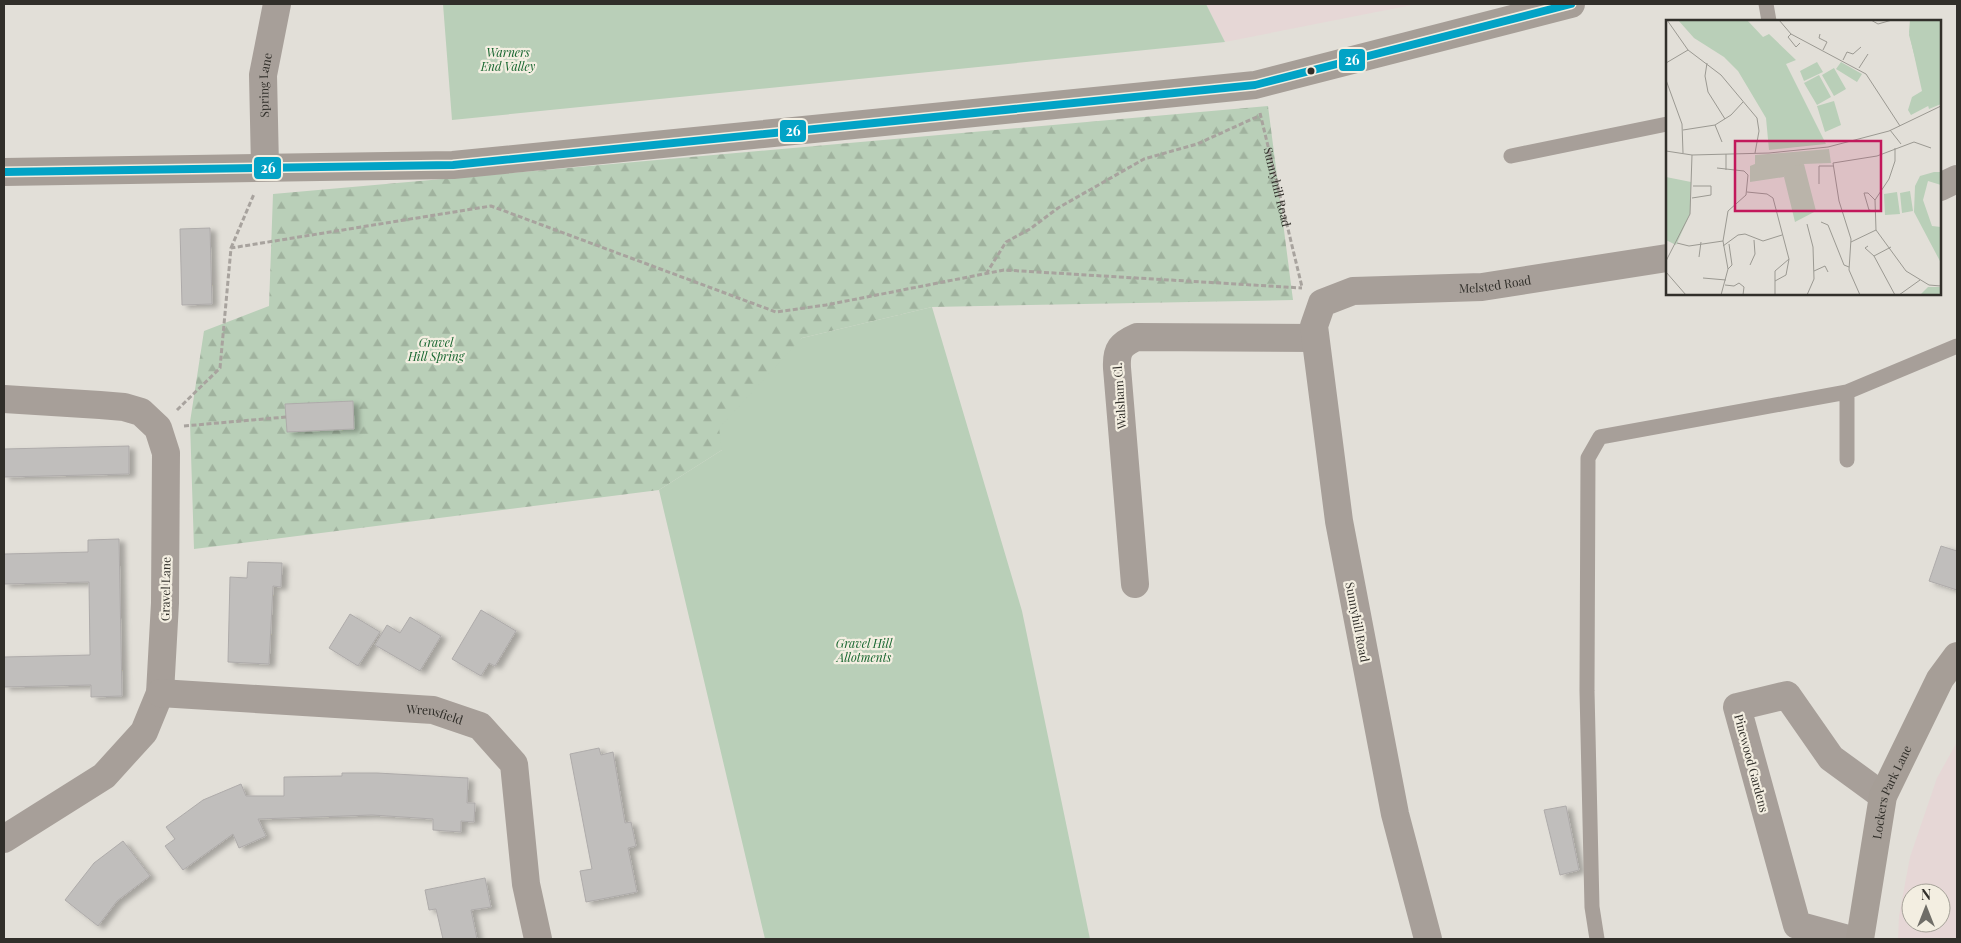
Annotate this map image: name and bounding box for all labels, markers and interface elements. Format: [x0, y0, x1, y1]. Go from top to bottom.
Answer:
inset map [1666, 20, 1941, 295]
park label: Warners End Valley [480, 44, 536, 74]
line badge: 26 [1338, 48, 1366, 72]
text: 26 [1344, 50, 1360, 69]
street label: Spring Lane [255, 51, 275, 118]
unlabelled marker [1306, 66, 1316, 76]
line badge: 26 [779, 119, 807, 143]
text: 26 [785, 121, 801, 140]
street label: Sunnyhill Road [1261, 146, 1295, 228]
line badge: 26 [253, 156, 282, 180]
text: 26 [260, 158, 276, 177]
street label: Melsted Road [1459, 271, 1532, 296]
park label: Gravel Hill Spring [407, 334, 466, 364]
street label: Walsham Cl. [1109, 362, 1129, 431]
street label: Gravel Lane [156, 557, 174, 621]
street label: Sunnyhill Road [1342, 581, 1374, 663]
park label: Gravel Hill Allotments [835, 635, 893, 665]
street label: Wrensfield [405, 700, 465, 728]
street label: Pinewood Gardens [1731, 712, 1773, 814]
street label: Lockers Park Lane [1868, 742, 1915, 840]
north arrow [1901, 883, 1951, 933]
text: N [1921, 885, 1931, 904]

